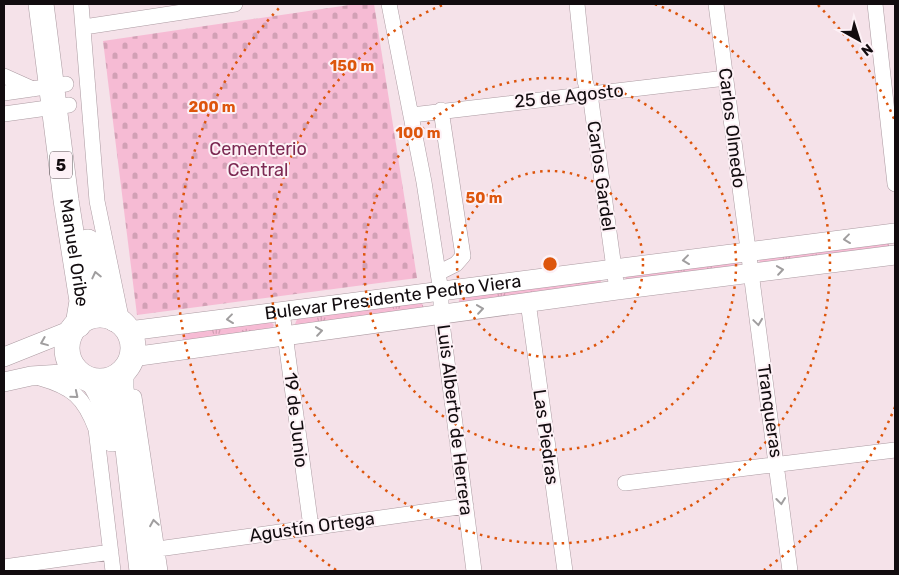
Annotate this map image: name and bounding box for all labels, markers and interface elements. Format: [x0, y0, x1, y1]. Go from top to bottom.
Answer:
north arrow [834, 15, 884, 65]
text: N [858, 40, 876, 59]
text: 150 m [330, 57, 374, 75]
street label: Carlos Olmedo [714, 67, 750, 189]
street label: 25 de Agosto [513, 79, 625, 113]
text: 200 m [188, 98, 236, 116]
street label: Carlos Gardel [582, 119, 620, 233]
text: 100 m [396, 124, 440, 142]
park label: Cementerio Central [209, 138, 307, 181]
road number: 5 [50, 152, 72, 178]
text: 50 m [466, 189, 502, 207]
street label: Manuel Oribe [55, 197, 94, 308]
one-way arrow [843, 233, 851, 244]
one-way arrow [681, 254, 689, 265]
centre of rings [541, 255, 559, 273]
one-way arrow [776, 265, 784, 276]
street label: Bulevar Presidente Pedro Viera [263, 270, 522, 325]
one-way arrow [91, 271, 102, 280]
one-way arrow [476, 304, 484, 315]
one-way arrow [225, 313, 233, 324]
one-way arrow [752, 318, 762, 327]
street label: Luis Alberto de Herrera [432, 323, 478, 517]
one-way arrow [315, 327, 323, 337]
one-way arrow [40, 336, 49, 346]
street label: Tranqueras [753, 363, 787, 459]
street label: 19 de Junio [279, 371, 313, 469]
street label: Las Piedras [528, 388, 564, 486]
one-way arrow [69, 389, 78, 398]
one-way arrow [775, 497, 786, 505]
street label: Agustín Ortega [248, 507, 376, 547]
one-way arrow [149, 519, 159, 527]

